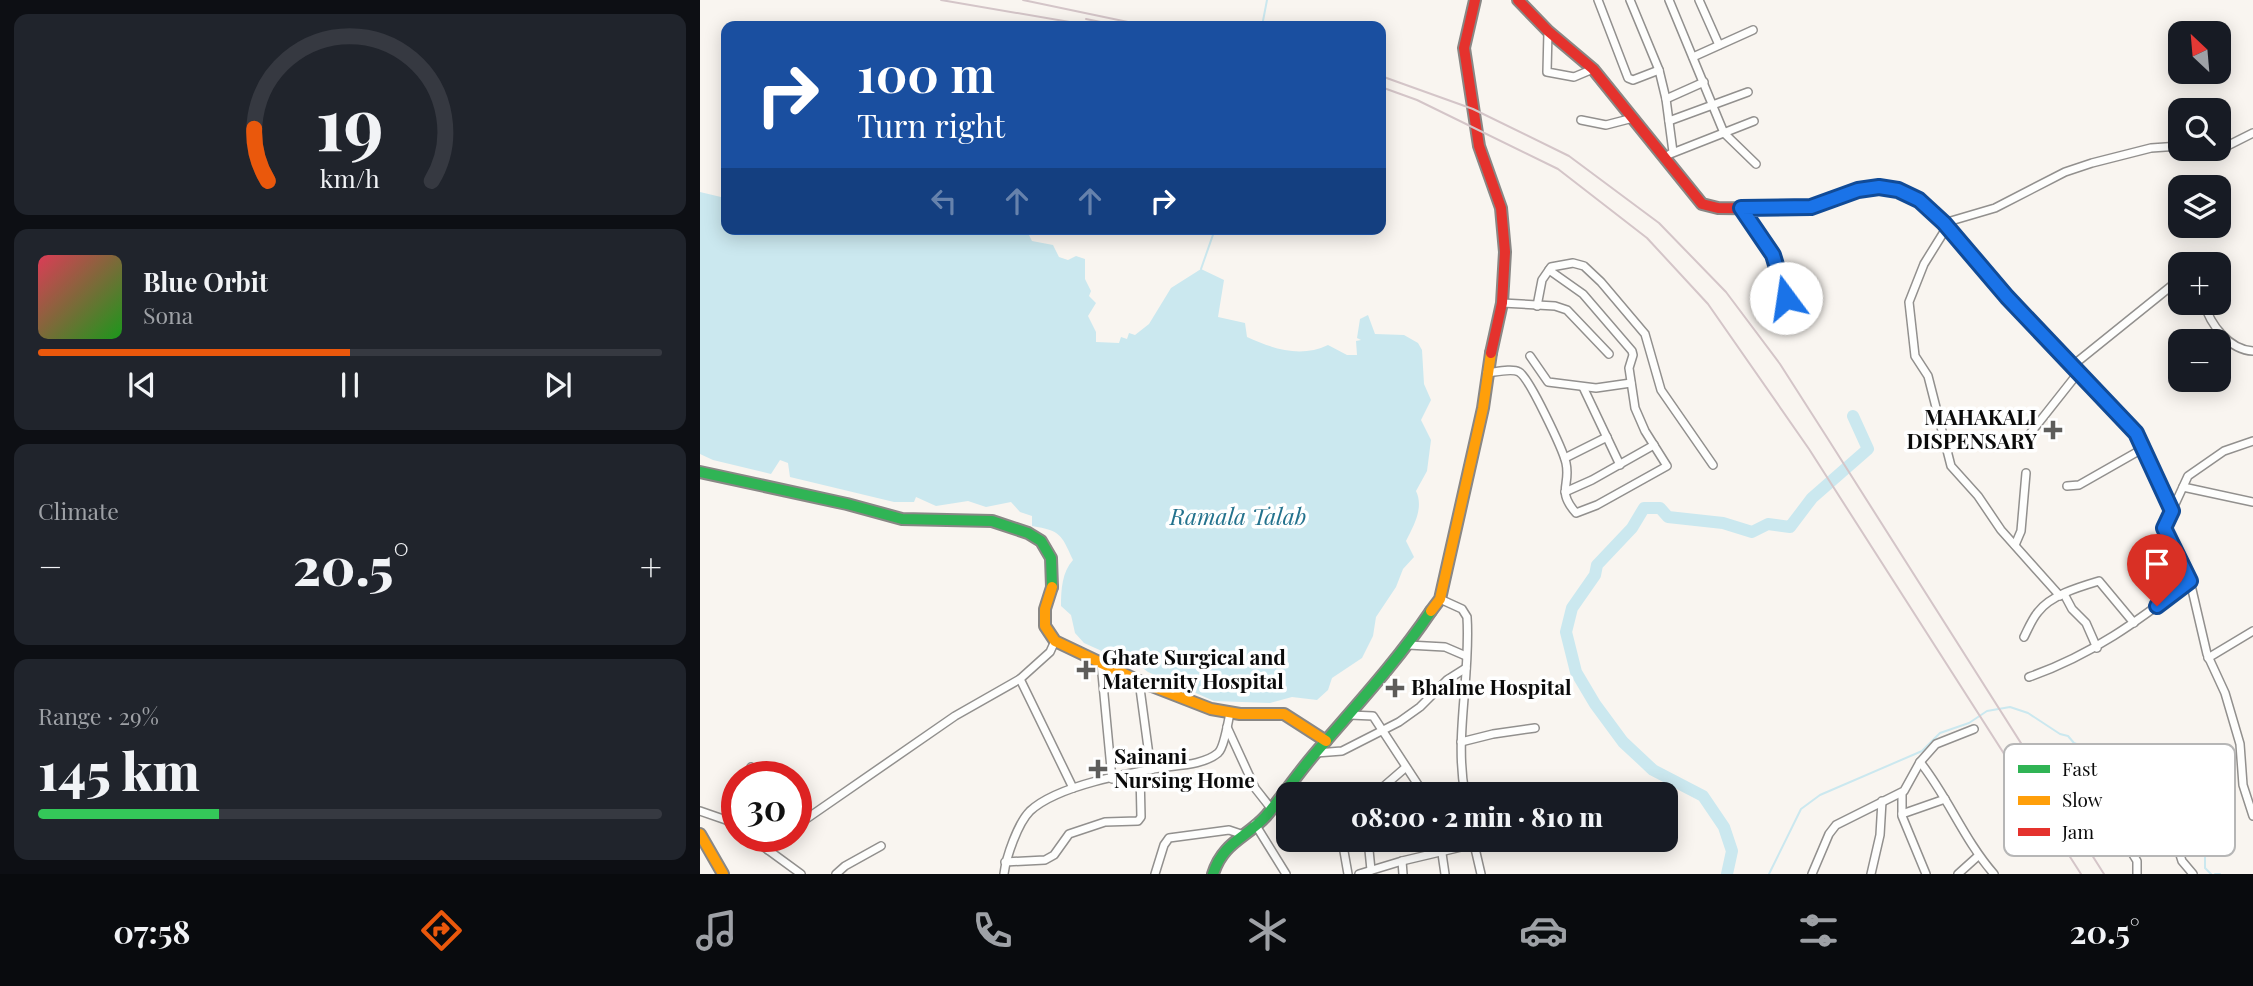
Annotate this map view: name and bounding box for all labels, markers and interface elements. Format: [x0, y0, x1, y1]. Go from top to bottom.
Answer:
north arrow [2168, 21, 2231, 84]
map controls [2168, 21, 2231, 392]
text: 100 m [857, 40, 995, 105]
icon: right [742, 49, 833, 140]
text: 19 [316, 72, 384, 169]
button: search [2168, 98, 2231, 161]
text: Turn right [857, 103, 1005, 146]
text: km/h [320, 160, 380, 193]
button: layers [2168, 175, 2231, 238]
icon: left [925, 182, 963, 220]
icon: ahead [998, 182, 1036, 220]
icon: ahead [1071, 182, 1109, 220]
icon: right [1144, 182, 1182, 220]
button: + [2168, 252, 2231, 315]
position arrow [1749, 261, 1823, 335]
text: Blue Orbit [143, 264, 268, 299]
text: Sona [143, 299, 193, 330]
button: − [2168, 329, 2231, 392]
icon: previous [123, 366, 161, 404]
icon: pause [331, 366, 369, 404]
icon: next [539, 366, 577, 404]
place label: MAHAKALI DISPENSARY [1906, 402, 2037, 454]
marker: MAHAKALI DISPENSARY [2043, 420, 2063, 440]
text: Climate [38, 495, 119, 526]
water label: Ramala Talab [1169, 500, 1306, 531]
text: 20.5° [293, 530, 409, 599]
pin [2127, 534, 2187, 606]
text: − [38, 540, 63, 591]
text: + [640, 540, 662, 591]
icon: arrive [2138, 545, 2176, 583]
place label: Ghate Surgical and Maternity Hospital [1102, 642, 1286, 694]
marker: Ghate Surgical and Maternity Hospital [1076, 660, 1096, 680]
place label: Bhalme Hospital [1411, 672, 1572, 700]
marker: Bhalme Hospital [1385, 678, 1405, 698]
text: Range · 29% [38, 700, 159, 731]
text: 145 km [38, 735, 200, 804]
place label: Sainani Nursing Home [1114, 741, 1255, 793]
legend [2004, 744, 2235, 856]
text: Fast [2062, 755, 2098, 781]
marker: Sainani Nursing Home [1088, 759, 1108, 779]
speed limit sign: 30 [721, 761, 812, 852]
text: Slow [2062, 786, 2103, 812]
text: 08:00 · 2 min · 810 m [1351, 799, 1603, 834]
text: Jam [2061, 818, 2094, 844]
icon: directions [417, 906, 466, 955]
icon: music [692, 906, 741, 955]
icon: phone [968, 906, 1017, 955]
icon: climate [1243, 906, 1292, 955]
icon: car [1519, 906, 1568, 955]
icon: filters [1794, 906, 1843, 955]
text: 07:58 [113, 909, 190, 952]
text: 20.5° [2070, 909, 2140, 952]

